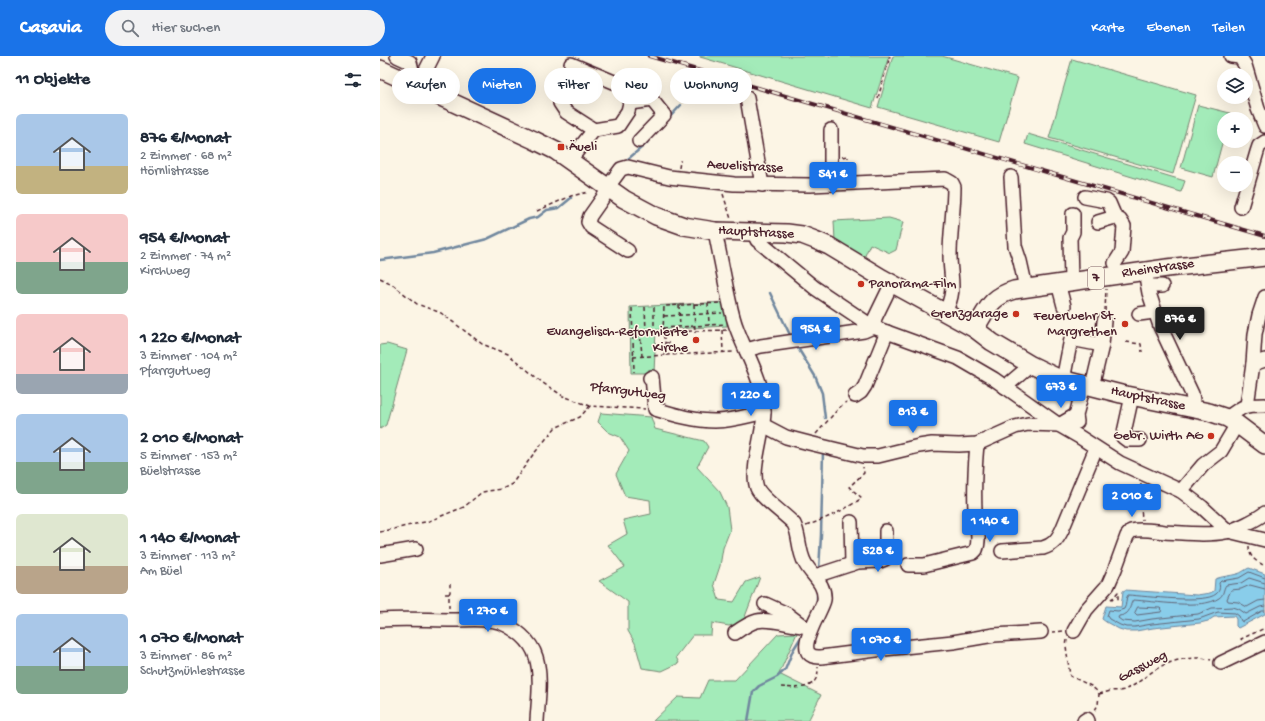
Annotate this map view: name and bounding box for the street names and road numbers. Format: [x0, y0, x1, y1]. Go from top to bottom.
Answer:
street label: Aeuelistrasse [706, 157, 784, 178]
street label: Hauptstrasse [718, 223, 795, 244]
street label: Rheinstrasse [1121, 255, 1196, 282]
road number: 7 [1088, 267, 1104, 289]
street label: Pfarrgutweg [588, 379, 667, 405]
street label: Hauptstrasse [1109, 383, 1188, 415]
street label: Gassweg [1116, 647, 1170, 687]

